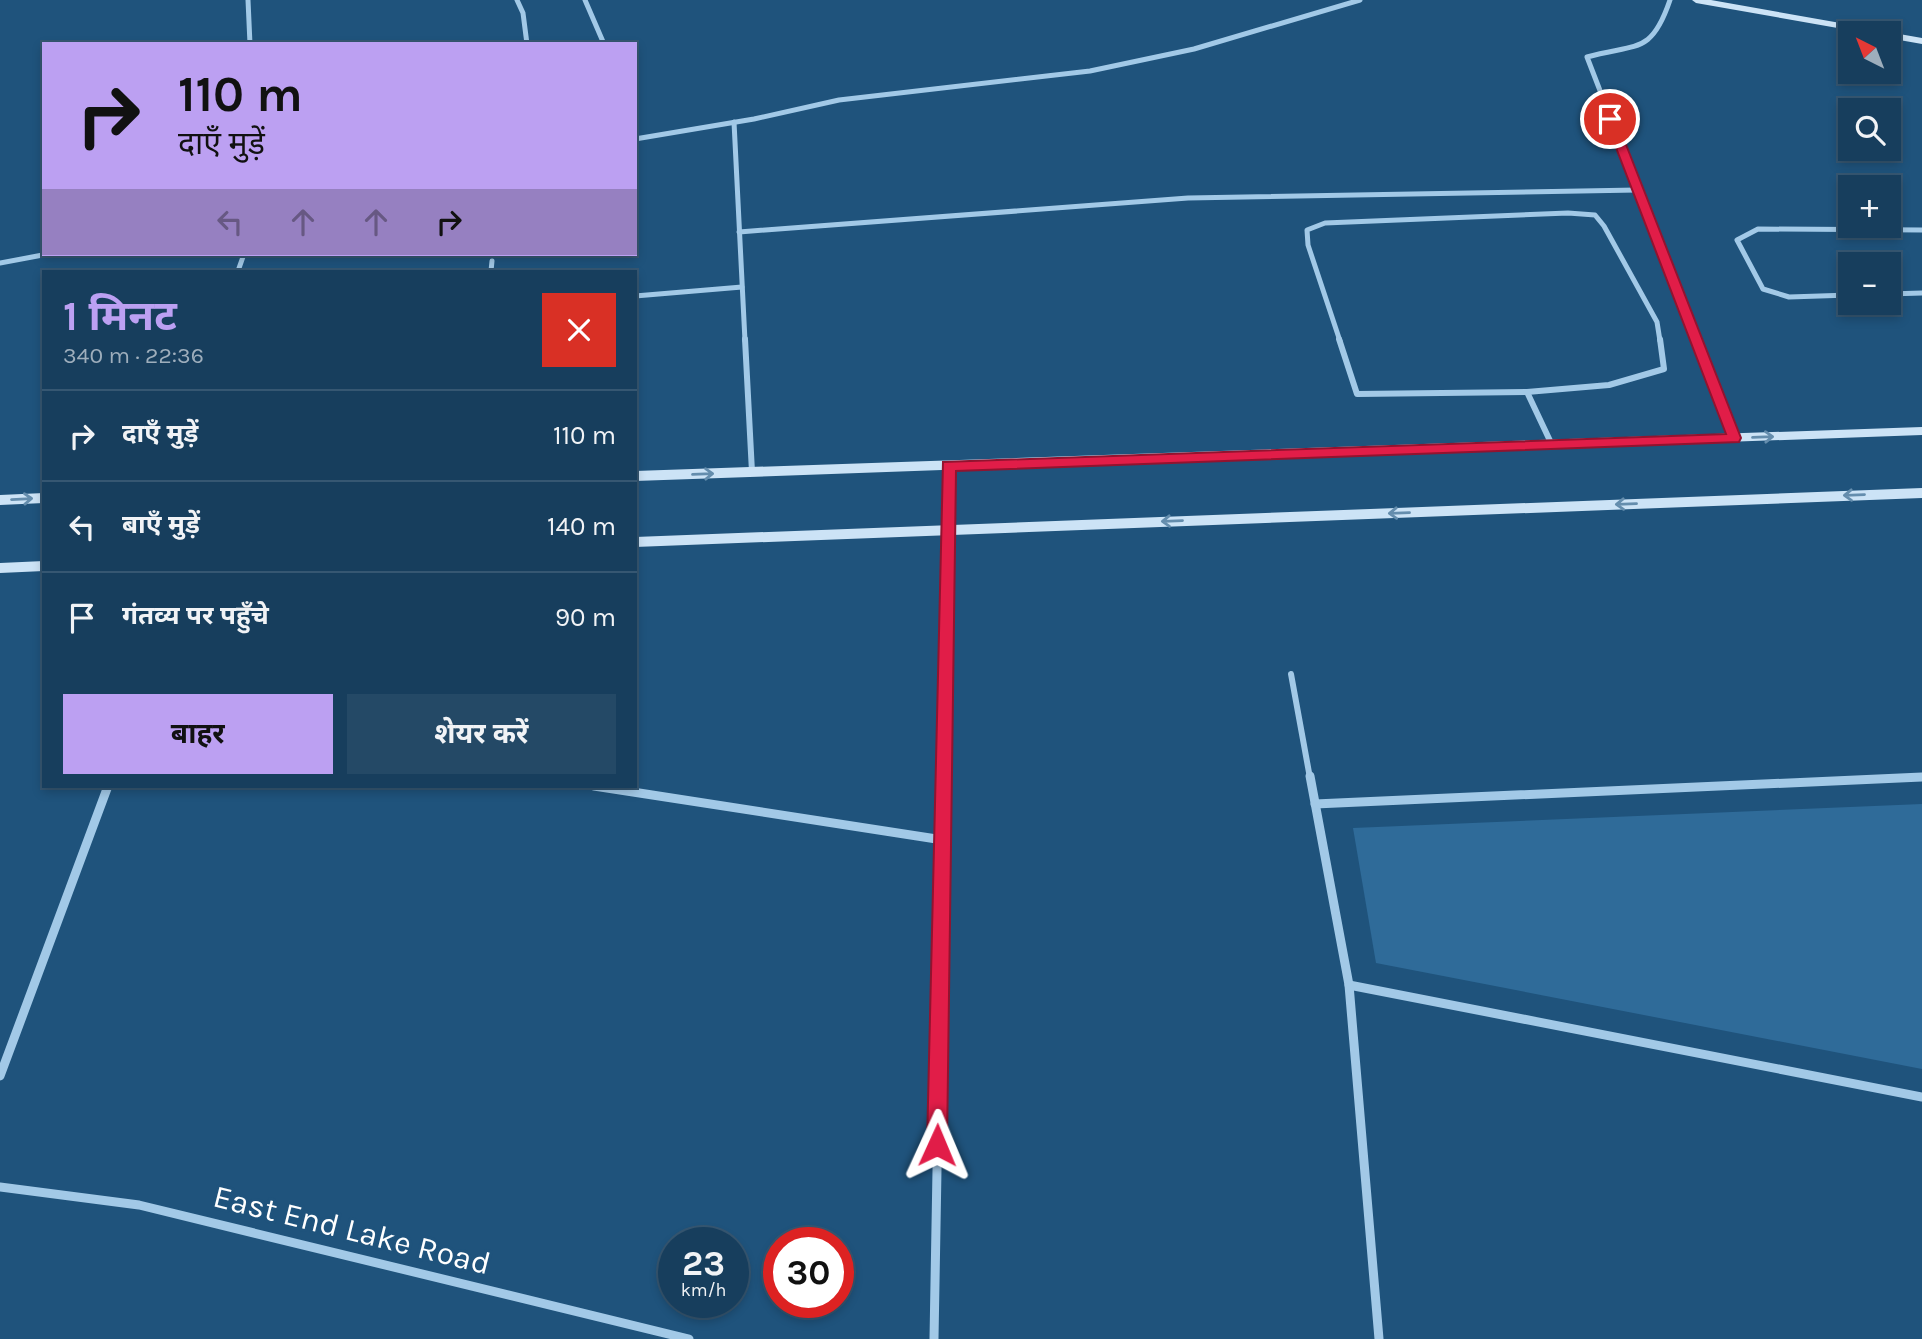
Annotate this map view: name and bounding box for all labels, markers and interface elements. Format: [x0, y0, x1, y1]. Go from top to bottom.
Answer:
north arrow [1838, 21, 1900, 84]
map controls [1838, 21, 1901, 315]
text: 110 m [178, 66, 303, 123]
icon: right [63, 70, 154, 161]
pin [1580, 89, 1640, 149]
button: search [1838, 98, 1901, 161]
icon: arrive [1591, 100, 1629, 138]
text: दाएँ मुड़ें [178, 125, 265, 162]
button: + [1838, 175, 1901, 238]
icon: left [211, 203, 249, 241]
icon: ahead [284, 203, 322, 241]
icon: ahead [357, 203, 395, 241]
icon: right [430, 203, 468, 241]
button: − [1838, 252, 1901, 315]
text: 1 मिनट [63, 291, 177, 341]
button: close [542, 293, 616, 367]
text: 340 m · 22:36 [63, 342, 204, 369]
icon: right [63, 417, 101, 455]
text: दाएँ मुड़ें [122, 418, 198, 449]
text: 110 m [553, 420, 616, 451]
one-way arrow [1752, 431, 1775, 444]
one-way arrow [692, 467, 715, 481]
one-way arrow [1843, 489, 1866, 502]
one-way arrow [10, 492, 33, 505]
one-way arrow [1615, 497, 1638, 511]
one-way arrow [1388, 506, 1411, 519]
icon: left [63, 508, 101, 546]
text: बाएँ मुड़ें [122, 509, 200, 540]
text: 140 m [547, 511, 616, 542]
one-way arrow [1161, 515, 1184, 528]
icon: arrive [63, 599, 101, 637]
text: गंतव्य पर पहुँचे [122, 600, 269, 631]
text: 90 m [555, 602, 616, 633]
button: बाहर [63, 694, 333, 774]
button: शेयर करें [347, 694, 616, 774]
position arrow [900, 1108, 974, 1182]
street label: East End Lake Road [210, 1178, 494, 1282]
speed limit sign: 30 [763, 1227, 854, 1318]
text: 23 [682, 1243, 725, 1284]
text: km/h [681, 1279, 726, 1301]

